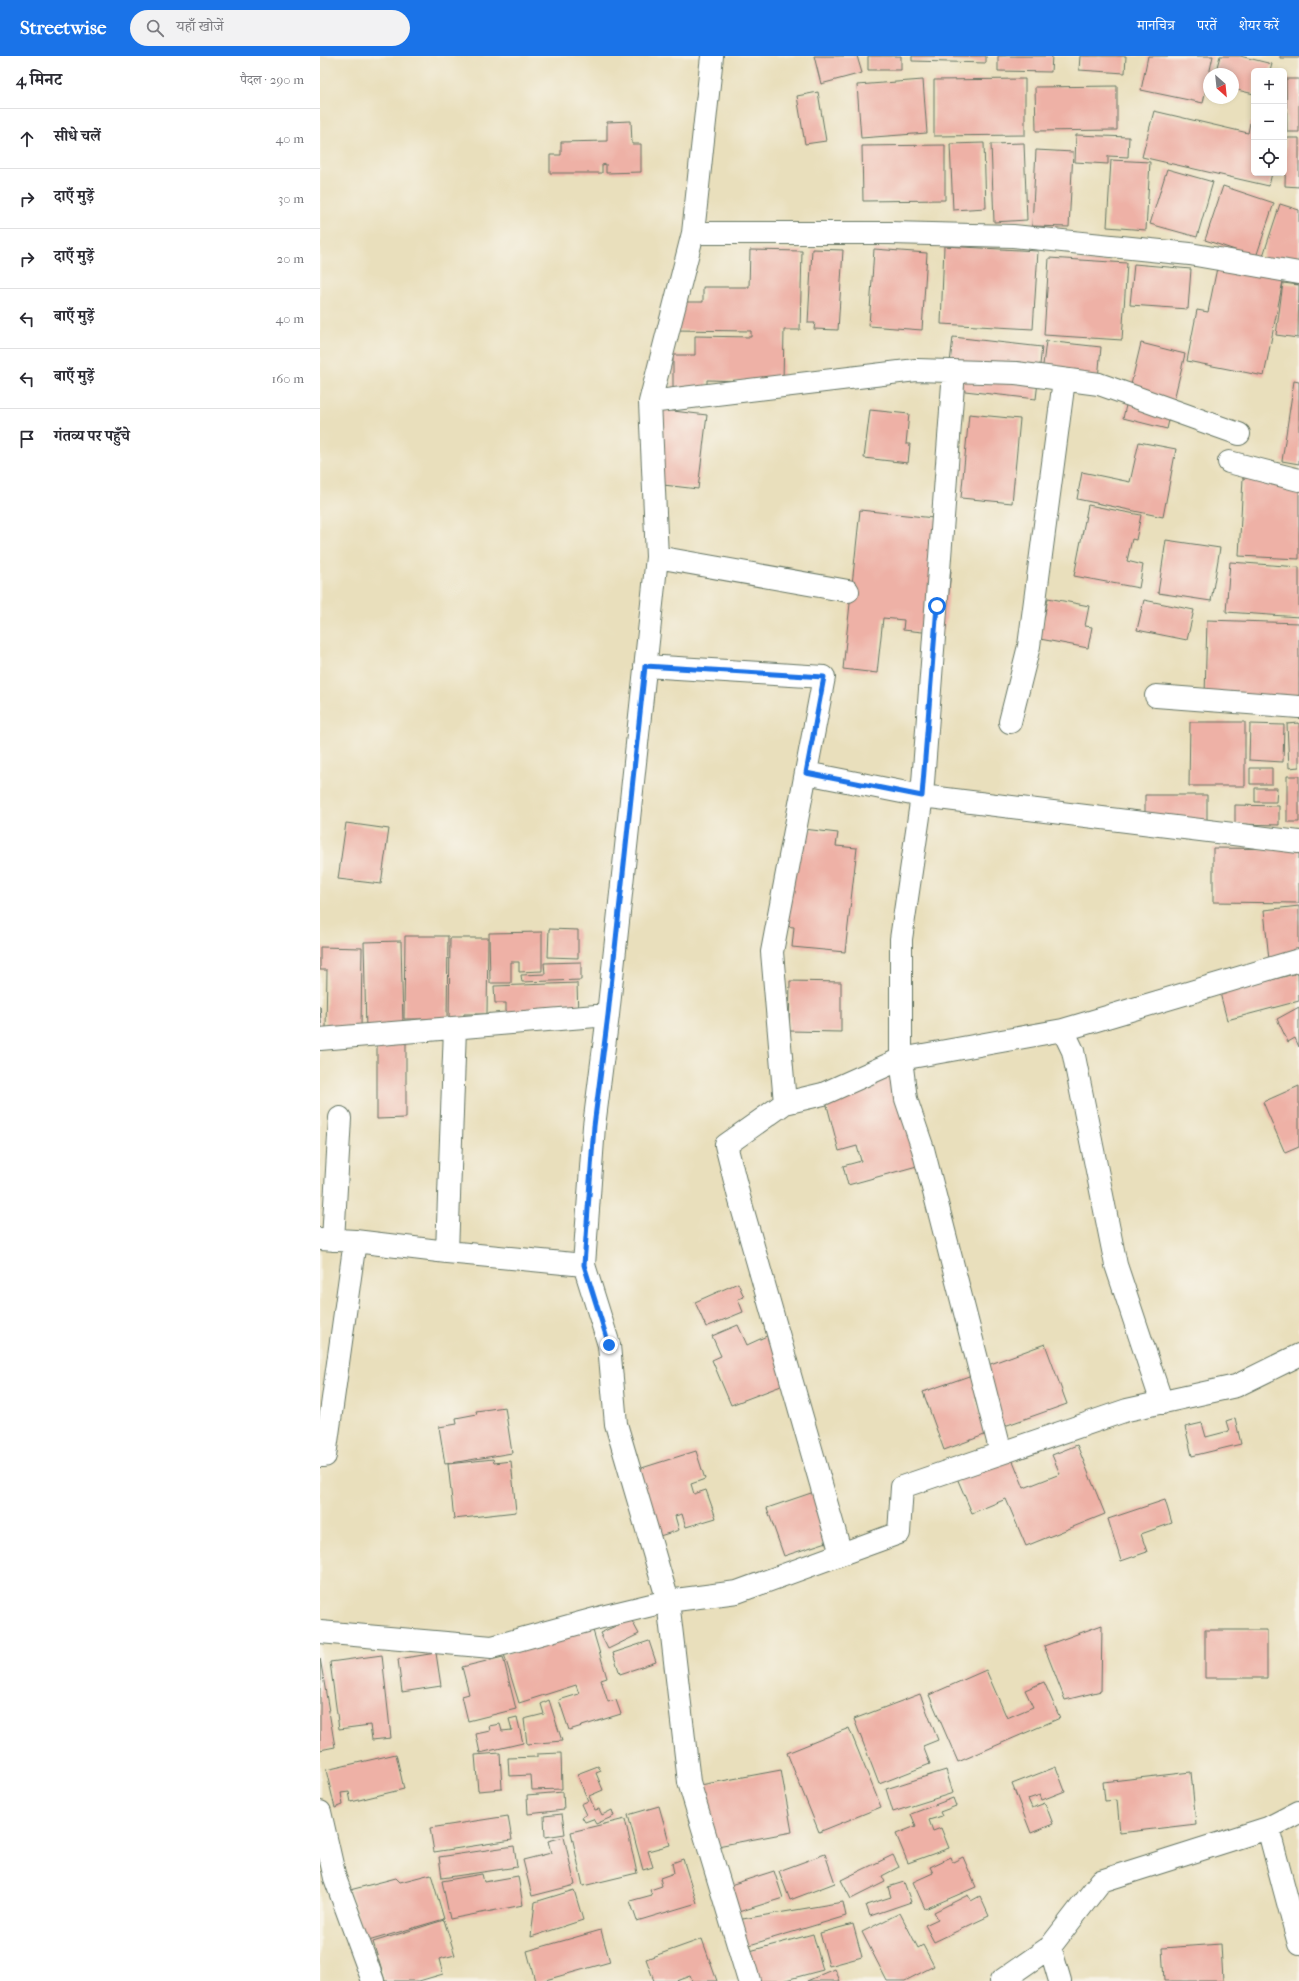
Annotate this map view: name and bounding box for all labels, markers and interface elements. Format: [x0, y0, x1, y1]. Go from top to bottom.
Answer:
search box [130, 10, 410, 46]
text: Streetwise [20, 17, 106, 39]
icon: search [144, 17, 166, 39]
text: यहाँ खोजें [176, 17, 224, 35]
text: मानचित्र [1137, 17, 1175, 34]
text: परतें [1197, 17, 1217, 34]
text: शेयर करें [1239, 17, 1279, 34]
north arrow [1203, 68, 1239, 104]
map controls [1251, 68, 1287, 176]
button: + [1251, 68, 1287, 104]
text: 4 मिनट [16, 69, 62, 89]
text: पैदल · 290 m [240, 72, 304, 87]
button: − [1251, 104, 1287, 140]
text: सीधे चलें [54, 127, 101, 145]
icon: ahead [16, 128, 38, 150]
text: 40 m [276, 131, 304, 146]
button: locate [1251, 140, 1287, 176]
text: दाएँ मुड़ें [54, 187, 94, 205]
icon: right [16, 188, 38, 210]
text: 30 m [278, 191, 304, 206]
text: दाएँ मुड़ें [54, 247, 94, 265]
icon: right [16, 248, 38, 270]
text: 20 m [277, 251, 304, 266]
text: बाएँ मुड़ें [54, 307, 94, 325]
icon: left [16, 308, 38, 330]
text: 40 m [276, 311, 304, 326]
text: बाएँ मुड़ें [54, 367, 94, 385]
icon: left [16, 368, 38, 390]
text: 160 m [272, 371, 304, 386]
text: गंतव्य पर पहुँचे [54, 427, 130, 445]
icon: arrive [16, 428, 38, 450]
route start [928, 597, 946, 615]
route end [600, 1336, 618, 1354]

